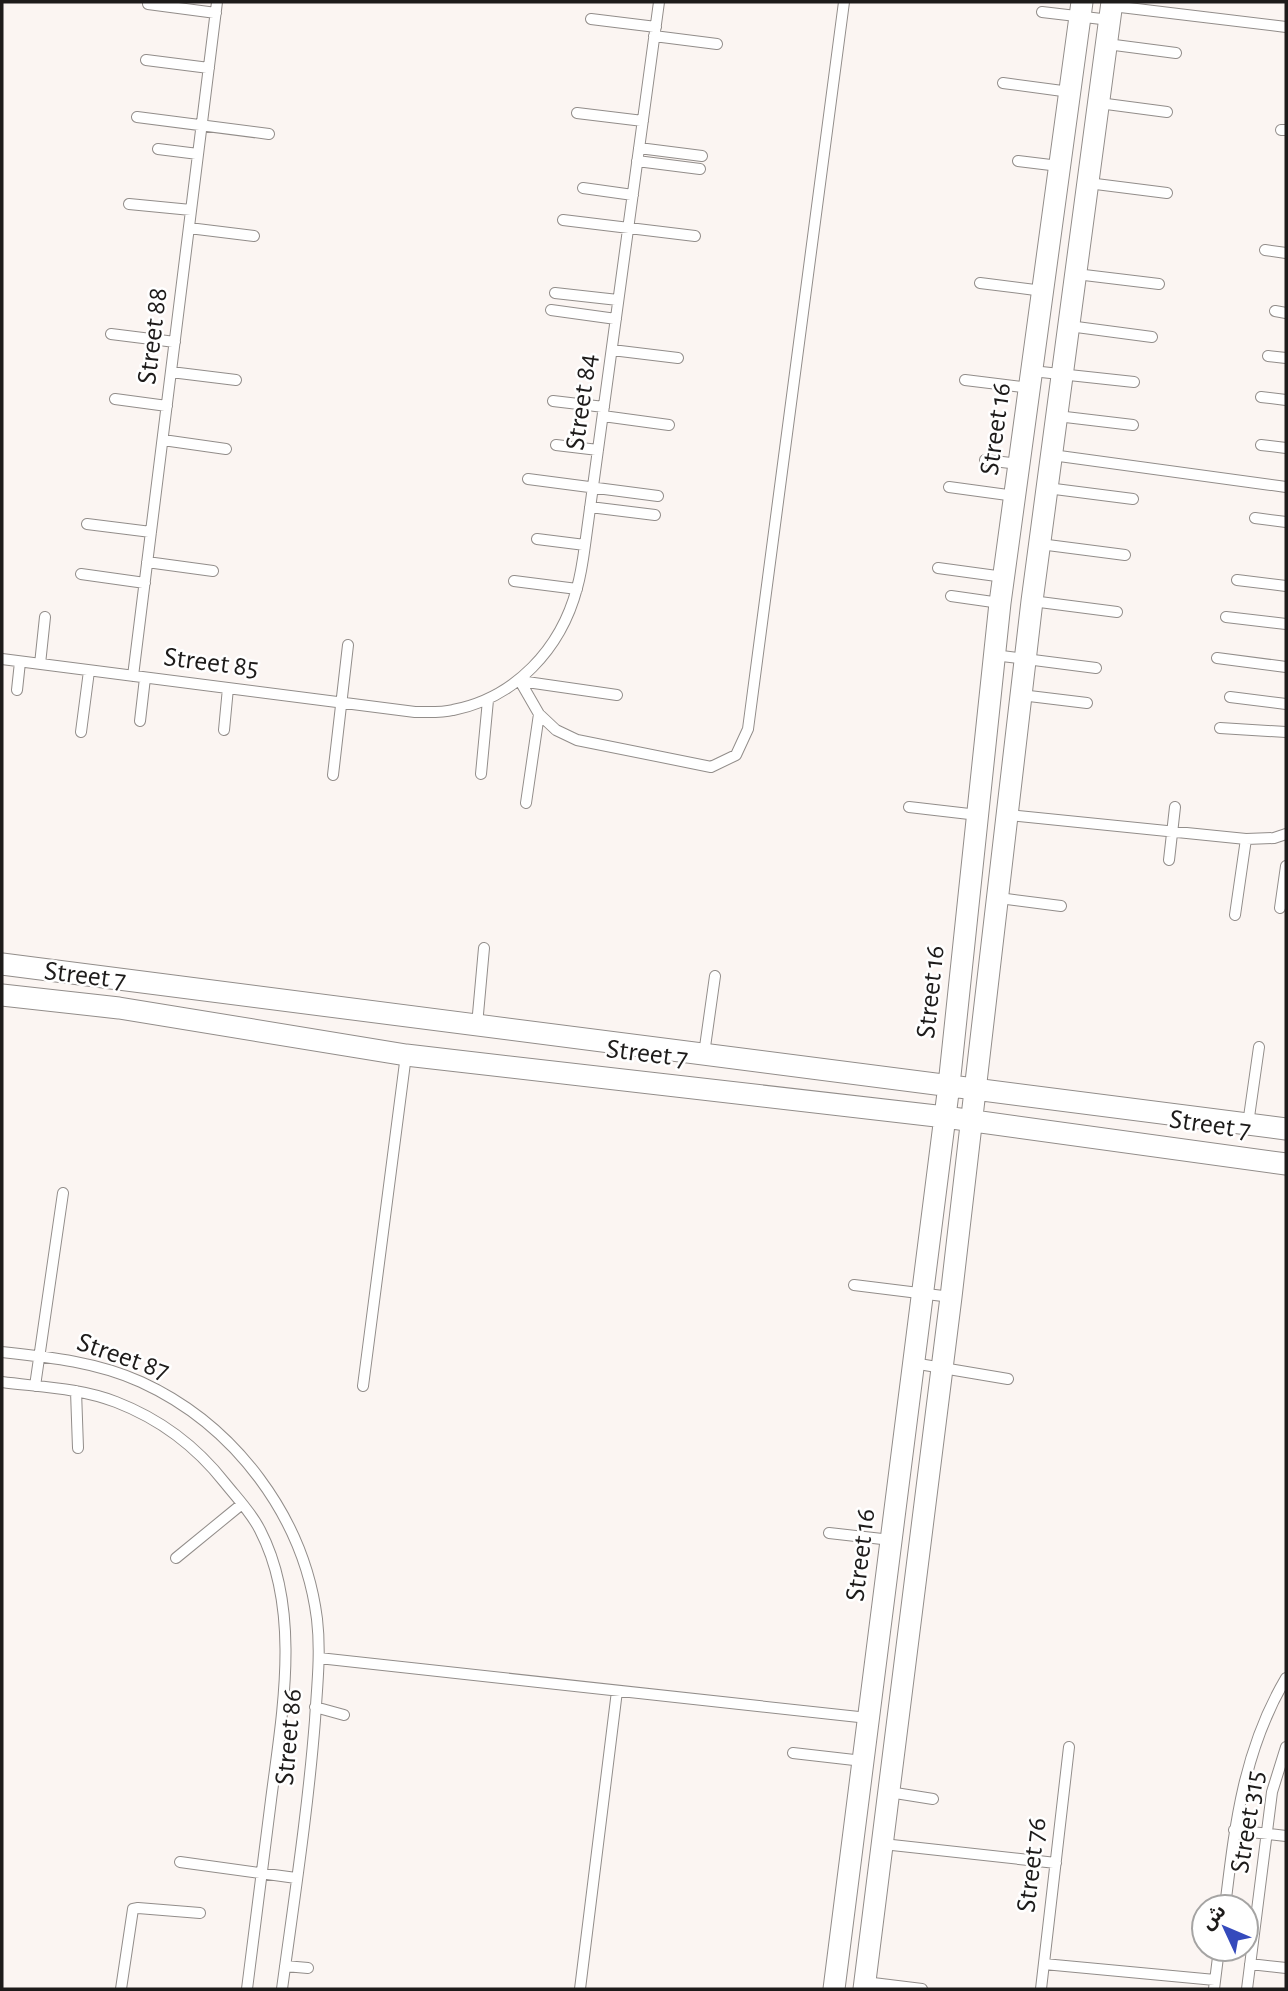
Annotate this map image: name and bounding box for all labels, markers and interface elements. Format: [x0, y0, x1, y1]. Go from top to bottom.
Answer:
street label: Street 88 [133, 286, 173, 386]
street label: Street 84 [561, 352, 603, 452]
street label: Street 16 [976, 381, 1016, 477]
street label: Street 85 [162, 643, 260, 683]
street label: Street 16 [912, 944, 950, 1040]
street label: Street 7 [42, 957, 128, 995]
street label: Street 7 [604, 1035, 690, 1073]
street label: Street 7 [1167, 1105, 1253, 1145]
street label: Street 87 [73, 1328, 173, 1386]
street label: Street 16 [841, 1507, 881, 1603]
street label: Street 86 [271, 1687, 307, 1787]
street label: Street 315 [1226, 1769, 1270, 1875]
street label: Street 76 [1012, 1816, 1052, 1914]
north arrow [1190, 1893, 1260, 1963]
text: ش [1198, 1901, 1230, 1933]

